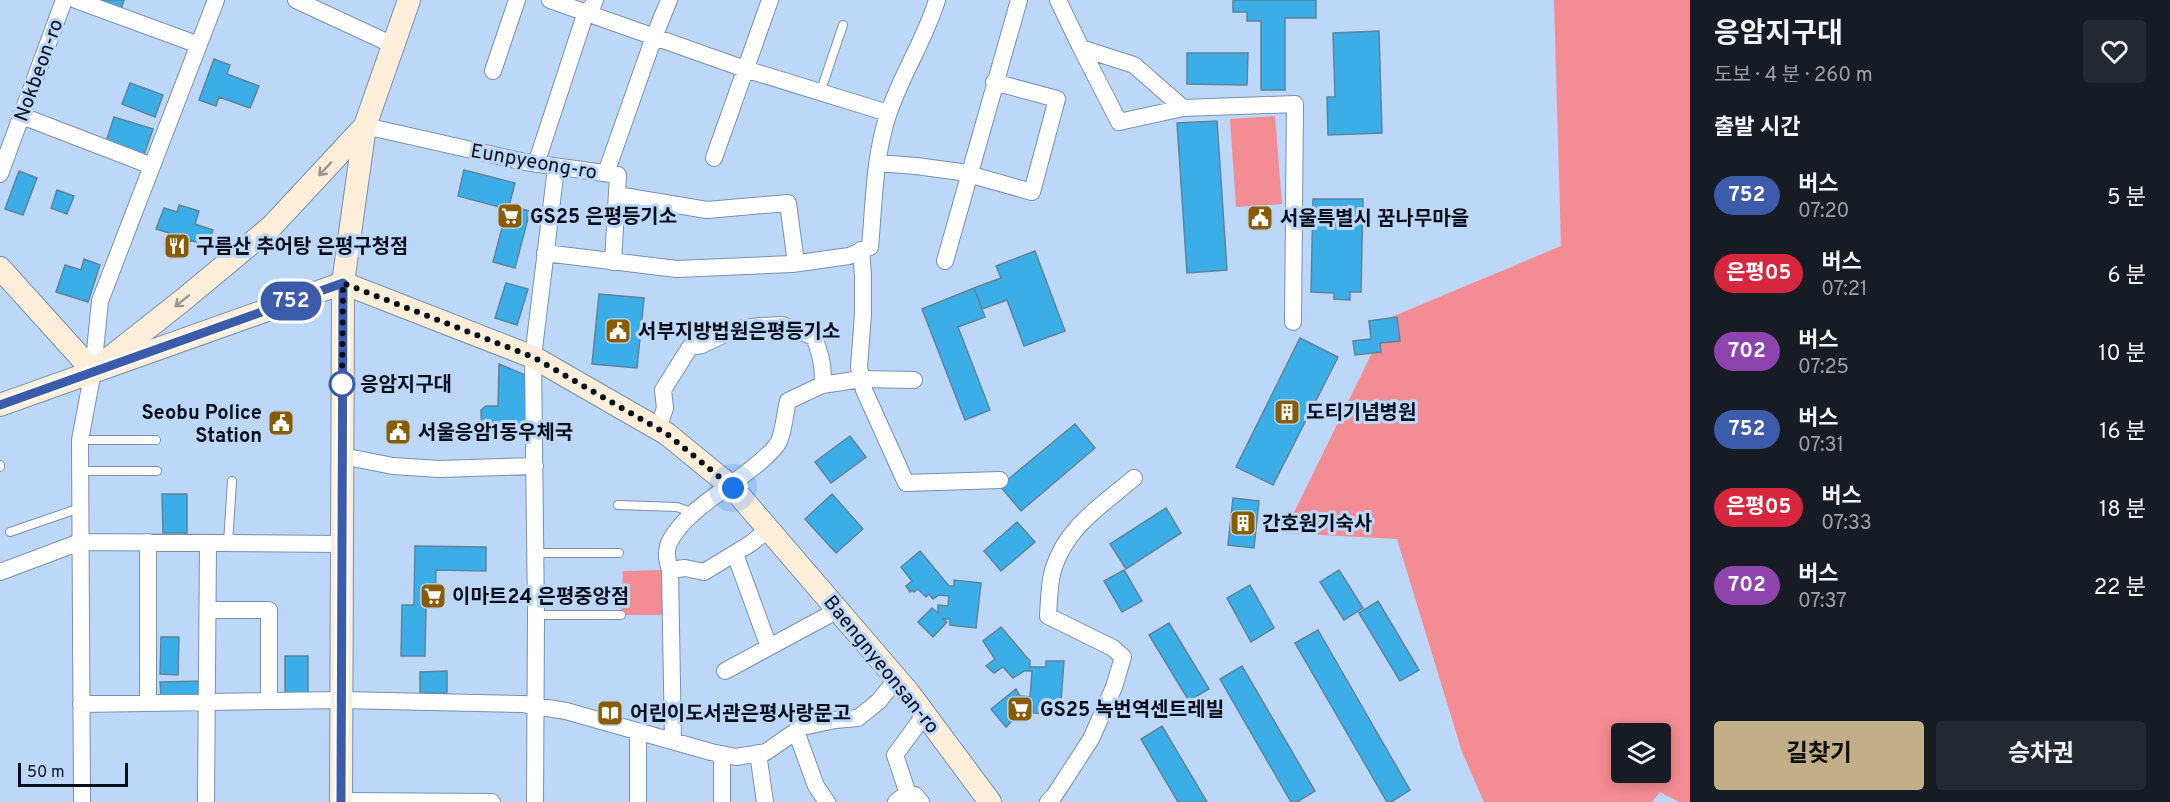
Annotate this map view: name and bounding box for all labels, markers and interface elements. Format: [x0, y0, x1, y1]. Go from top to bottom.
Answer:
street label: Nokbeon-ro [9, 16, 70, 126]
text: 응암지구대 [1714, 17, 1843, 53]
button: heart [2083, 20, 2146, 83]
text: 도보 · 4 분 · 260 m [1714, 63, 1873, 89]
text: 출발 시간 [1714, 115, 1800, 142]
street label: Eunpyeong-ro [468, 139, 599, 187]
one-way arrow [318, 161, 333, 176]
text: 버스 [1798, 172, 1838, 199]
text: 752 [1729, 182, 1765, 209]
text: 5 분 [2107, 185, 2146, 212]
text: 07:20 [1798, 199, 1849, 225]
supermarket icon: GS25 은평등기소 [495, 201, 525, 231]
public building icon: 서울특별시 꿈나무마을 [1245, 203, 1275, 233]
place label: GS25 은평등기소 [530, 205, 677, 231]
place label: 서울특별시 꿈나무마을 [1280, 207, 1469, 233]
restaurant icon: 구름산 추어탕 은평구청점 [162, 231, 192, 261]
place label: 구름산 추어탕 은평구청점 [196, 235, 408, 261]
text: 버스 [1821, 250, 1862, 277]
text: 은평05 [1726, 260, 1791, 287]
text: 6 분 [2107, 263, 2146, 290]
text: 07:21 [1821, 277, 1867, 303]
line badge: 752 [256, 282, 326, 320]
text: 752 [273, 288, 309, 315]
one-way arrow [174, 294, 190, 307]
public building icon: 서부지방법원은평등기소 [603, 316, 633, 346]
place label: 서부지방법원은평등기소 [638, 320, 840, 346]
text: 버스 [1798, 328, 1838, 355]
text: 702 [1728, 338, 1766, 365]
text: 10 분 [2098, 341, 2146, 368]
text: 07:25 [1798, 355, 1849, 381]
marker: 응암지구대 [329, 371, 355, 397]
place label: 응암지구대 [360, 373, 452, 399]
building icon: 도티기념병원 [1272, 397, 1302, 427]
place label: Seobu Police Station [142, 401, 262, 450]
place label: 도티기념병원 [1306, 401, 1416, 427]
text: 버스 [1798, 406, 1838, 433]
public building icon: Seobu Police Station [266, 408, 296, 438]
text: 752 [1729, 416, 1765, 443]
public building icon: 서울응암1동우체국 [383, 417, 413, 447]
text: 16 분 [2099, 419, 2146, 446]
place label: 서울응암1동우체국 [418, 421, 573, 447]
text: 07:31 [1798, 433, 1844, 459]
your location [718, 473, 748, 503]
text: 버스 [1821, 484, 1862, 511]
text: 은평05 [1726, 494, 1791, 521]
text: 18 분 [2099, 497, 2146, 524]
building icon: 간호원기숙사 [1228, 508, 1258, 538]
text: 07:33 [1821, 511, 1872, 537]
place label: 간호원기숙사 [1262, 512, 1372, 538]
text: 버스 [1798, 562, 1838, 589]
text: 702 [1728, 572, 1766, 599]
text: 22 분 [2094, 575, 2146, 602]
supermarket icon: 이마트24 은평중앙점 [418, 581, 448, 611]
place label: 이마트24 은평중앙점 [452, 585, 629, 611]
text: 07:37 [1798, 589, 1847, 615]
street label: Baengnyeonsan-ro [817, 591, 944, 740]
supermarket icon: GS25 녹번역센트레빌 [1005, 694, 1035, 724]
library icon: 어린이도서관은평사랑문고 [595, 698, 625, 728]
place label: GS25 녹번역센트레빌 [1040, 698, 1224, 724]
place label: 어린이도서관은평사랑문고 [630, 702, 851, 728]
button: 길찾기 [1714, 721, 1924, 790]
button: 승차권 [1936, 721, 2146, 790]
map controls [1611, 723, 1671, 783]
button: layers [1611, 723, 1671, 783]
scale bar [18, 760, 128, 788]
text: 50 m [27, 763, 65, 783]

